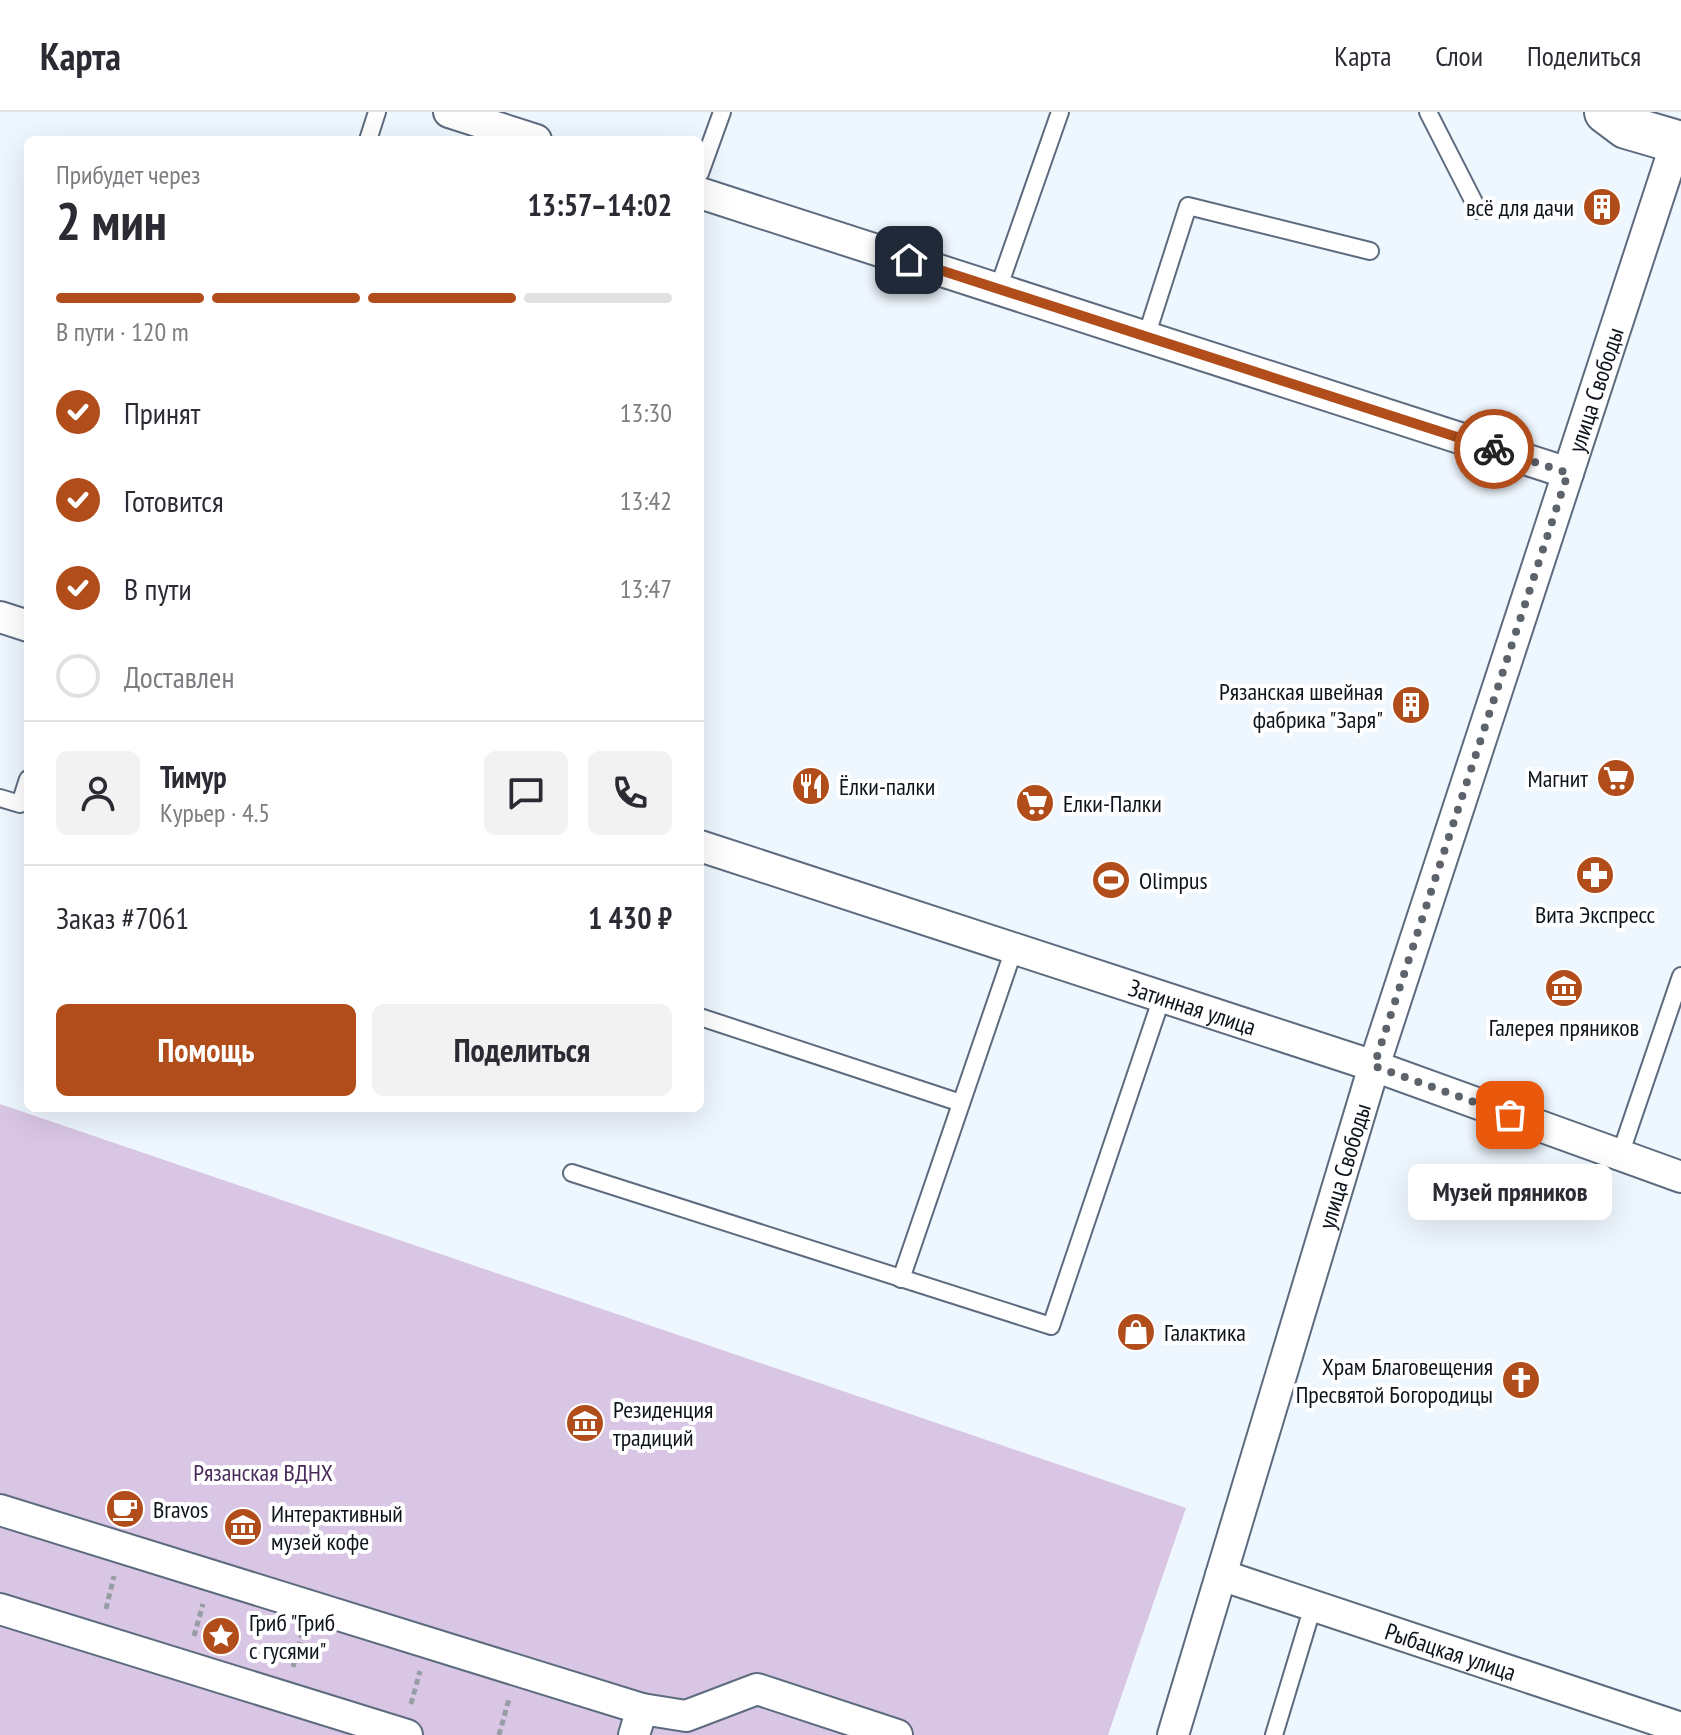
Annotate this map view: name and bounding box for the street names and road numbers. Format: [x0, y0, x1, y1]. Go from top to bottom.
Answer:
street label: улица Свободы [1560, 323, 1630, 456]
street label: Затинная улица [1125, 971, 1260, 1042]
street label: улица Свободы [1310, 1100, 1377, 1233]
street label: Рыбацкая улица [1381, 1615, 1520, 1688]

